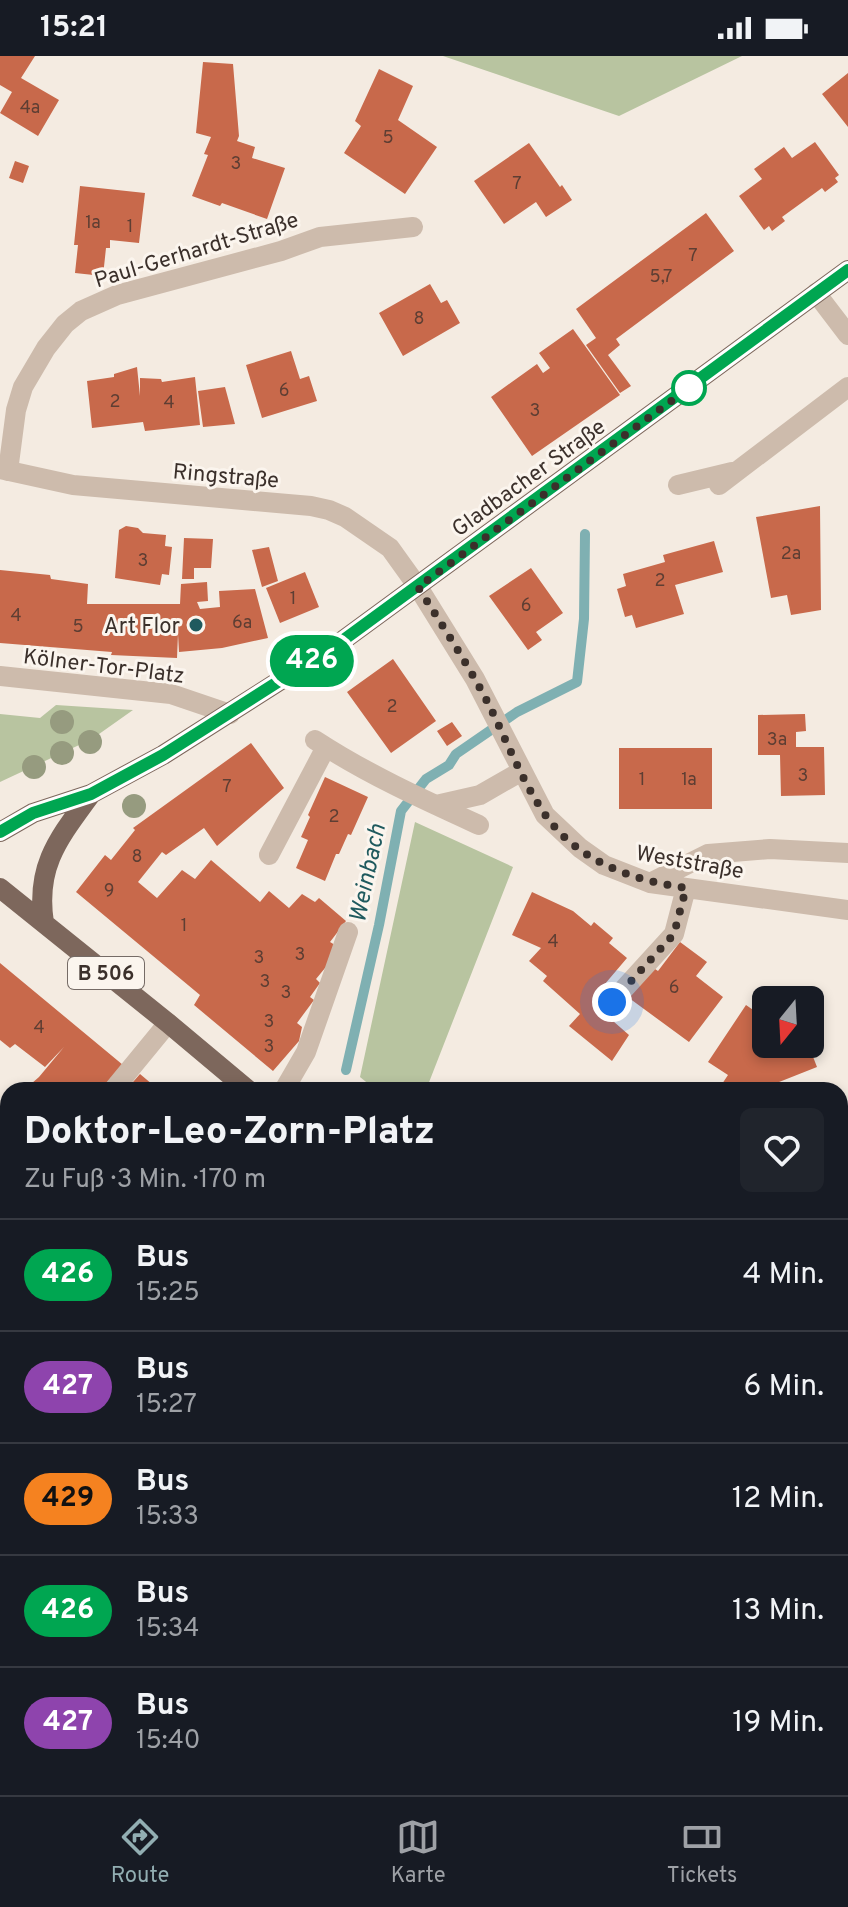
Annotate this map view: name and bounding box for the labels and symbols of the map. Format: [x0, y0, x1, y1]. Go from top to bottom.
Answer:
house number: 4a [20, 97, 40, 120]
house number: 5 [382, 127, 394, 150]
house number: 3 [231, 153, 241, 176]
house number: 7 [512, 173, 522, 196]
street label: Paul-Gerhardt-Straße [91, 207, 302, 295]
house number: 1a [85, 212, 101, 235]
house number: 1 [127, 216, 133, 239]
house number: 7 [688, 245, 698, 268]
house number: 5,7 [650, 266, 672, 289]
house number: 8 [414, 308, 425, 331]
unlabelled marker [672, 371, 706, 405]
house number: 6 [279, 380, 289, 403]
house number: 2 [109, 391, 121, 414]
house number: 4 [163, 392, 175, 415]
house number: 3 [530, 400, 540, 423]
street label: Gladbacher Straße [447, 414, 612, 544]
street label: Ringstraße [172, 459, 280, 496]
house number: 2a [781, 543, 801, 566]
house number: 3 [138, 550, 148, 573]
house number: 2 [654, 570, 666, 593]
house number: 1 [290, 588, 296, 611]
house number: 6 [521, 595, 531, 618]
house number: 4 [10, 605, 22, 628]
house number: 6a [232, 612, 252, 635]
place label: Art Flor [104, 614, 180, 641]
house number: 5 [72, 616, 84, 639]
marker: Art Flor [187, 616, 205, 634]
line badge: 426 [266, 635, 358, 687]
street label: Kölner-Tor-Platz [21, 644, 186, 691]
house number: 2 [386, 696, 398, 719]
house number: 3a [767, 729, 787, 752]
house number: 3 [798, 765, 808, 788]
house number: 1 [639, 769, 645, 792]
house number: 1a [681, 769, 697, 792]
house number: 7 [222, 776, 232, 799]
house number: 2 [328, 806, 340, 829]
water label: Weinbach [344, 821, 394, 926]
street label: Weststraße [634, 841, 746, 886]
house number: 8 [132, 846, 143, 869]
house number: 9 [104, 880, 114, 903]
house number: 1 [181, 915, 187, 938]
house number: 4 [547, 931, 559, 954]
house number: 3 [295, 944, 305, 967]
house number: 3 [254, 947, 264, 970]
road number: B 506 [68, 957, 144, 989]
house number: 3 [260, 971, 270, 994]
house number: 6 [669, 977, 679, 1000]
house number: 3 [281, 982, 291, 1005]
your location [592, 982, 632, 1022]
north arrow [752, 986, 824, 1058]
house number: 3 [264, 1011, 274, 1034]
house number: 4 [33, 1017, 45, 1040]
house number: 3 [264, 1036, 274, 1059]

